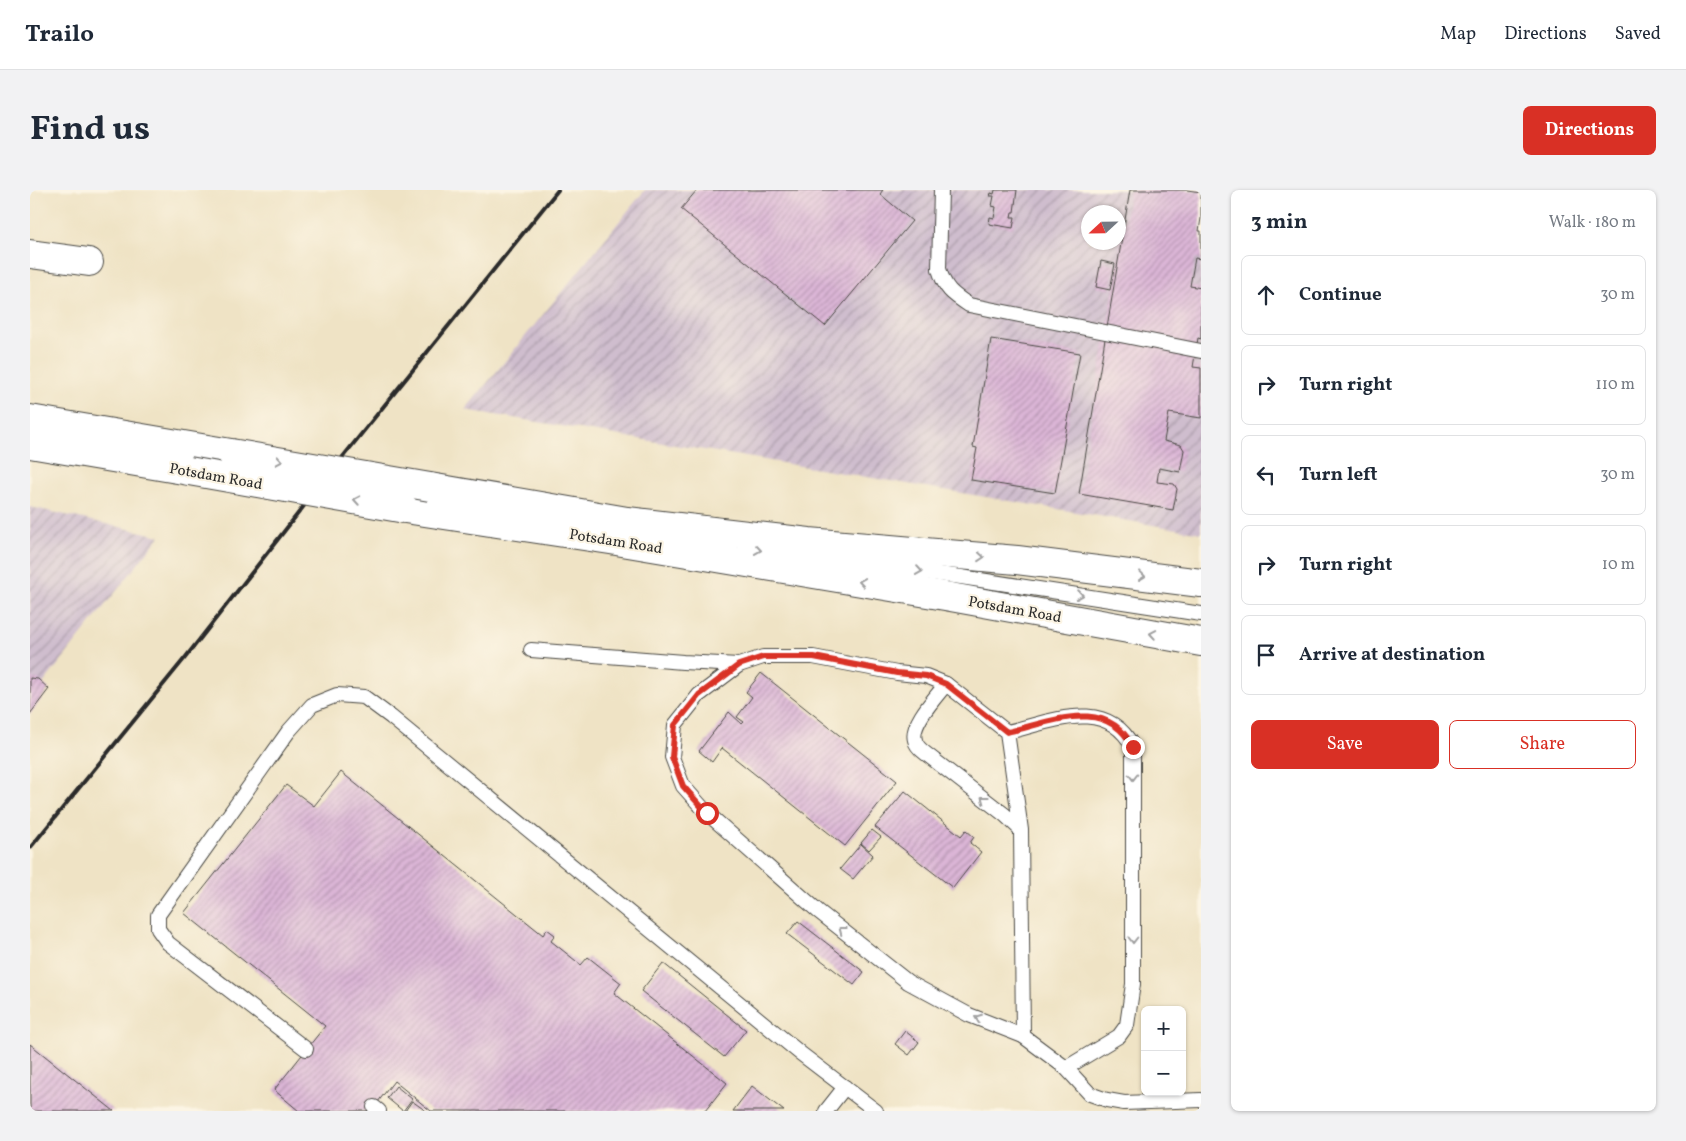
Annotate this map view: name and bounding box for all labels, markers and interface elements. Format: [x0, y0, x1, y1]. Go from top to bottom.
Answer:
text: Trailo [25, 18, 94, 52]
text: Map [1440, 22, 1476, 47]
text: Directions [1504, 22, 1587, 47]
text: Saved [1615, 22, 1661, 47]
text: Find us [30, 106, 150, 154]
button: Directions [1523, 106, 1656, 155]
north arrow [1081, 205, 1126, 250]
text: 3 min [1251, 208, 1307, 237]
text: Walk · 180 m [1549, 212, 1636, 234]
icon: ahead [1252, 281, 1280, 309]
text: Continue [1299, 282, 1382, 308]
text: 30 m [1600, 284, 1635, 306]
icon: right [1252, 371, 1280, 399]
text: Turn right [1299, 372, 1392, 398]
text: 110 m [1596, 374, 1635, 396]
one-way arrow [275, 456, 283, 466]
street label: Potsdam Road [168, 459, 264, 496]
icon: left [1252, 461, 1280, 489]
text: Turn left [1299, 462, 1378, 488]
text: 30 m [1600, 464, 1635, 486]
one-way arrow [352, 496, 361, 506]
street label: Potsdam Road [568, 525, 664, 560]
one-way arrow [754, 544, 762, 555]
one-way arrow [977, 551, 985, 562]
icon: right [1252, 551, 1280, 579]
text: Turn right [1299, 552, 1392, 578]
text: 10 m [1602, 554, 1635, 576]
one-way arrow [915, 566, 923, 576]
one-way arrow [1138, 570, 1146, 581]
one-way arrow [858, 577, 866, 587]
one-way arrow [1075, 590, 1084, 600]
street label: Potsdam Road [967, 592, 1063, 629]
one-way arrow [1149, 629, 1157, 639]
icon: arrive [1252, 641, 1280, 669]
text: Arrive at destination [1299, 642, 1485, 668]
button: Save [1251, 720, 1439, 769]
button: Share [1449, 720, 1636, 769]
route end [1122, 736, 1145, 759]
one-way arrow [1128, 774, 1138, 782]
one-way arrow [981, 796, 990, 804]
route start [696, 802, 719, 825]
one-way arrow [838, 927, 848, 936]
one-way arrow [1128, 936, 1138, 944]
map controls [1141, 1006, 1186, 1096]
button: + [1141, 1006, 1186, 1051]
one-way arrow [974, 1014, 982, 1024]
button: − [1141, 1051, 1186, 1096]

